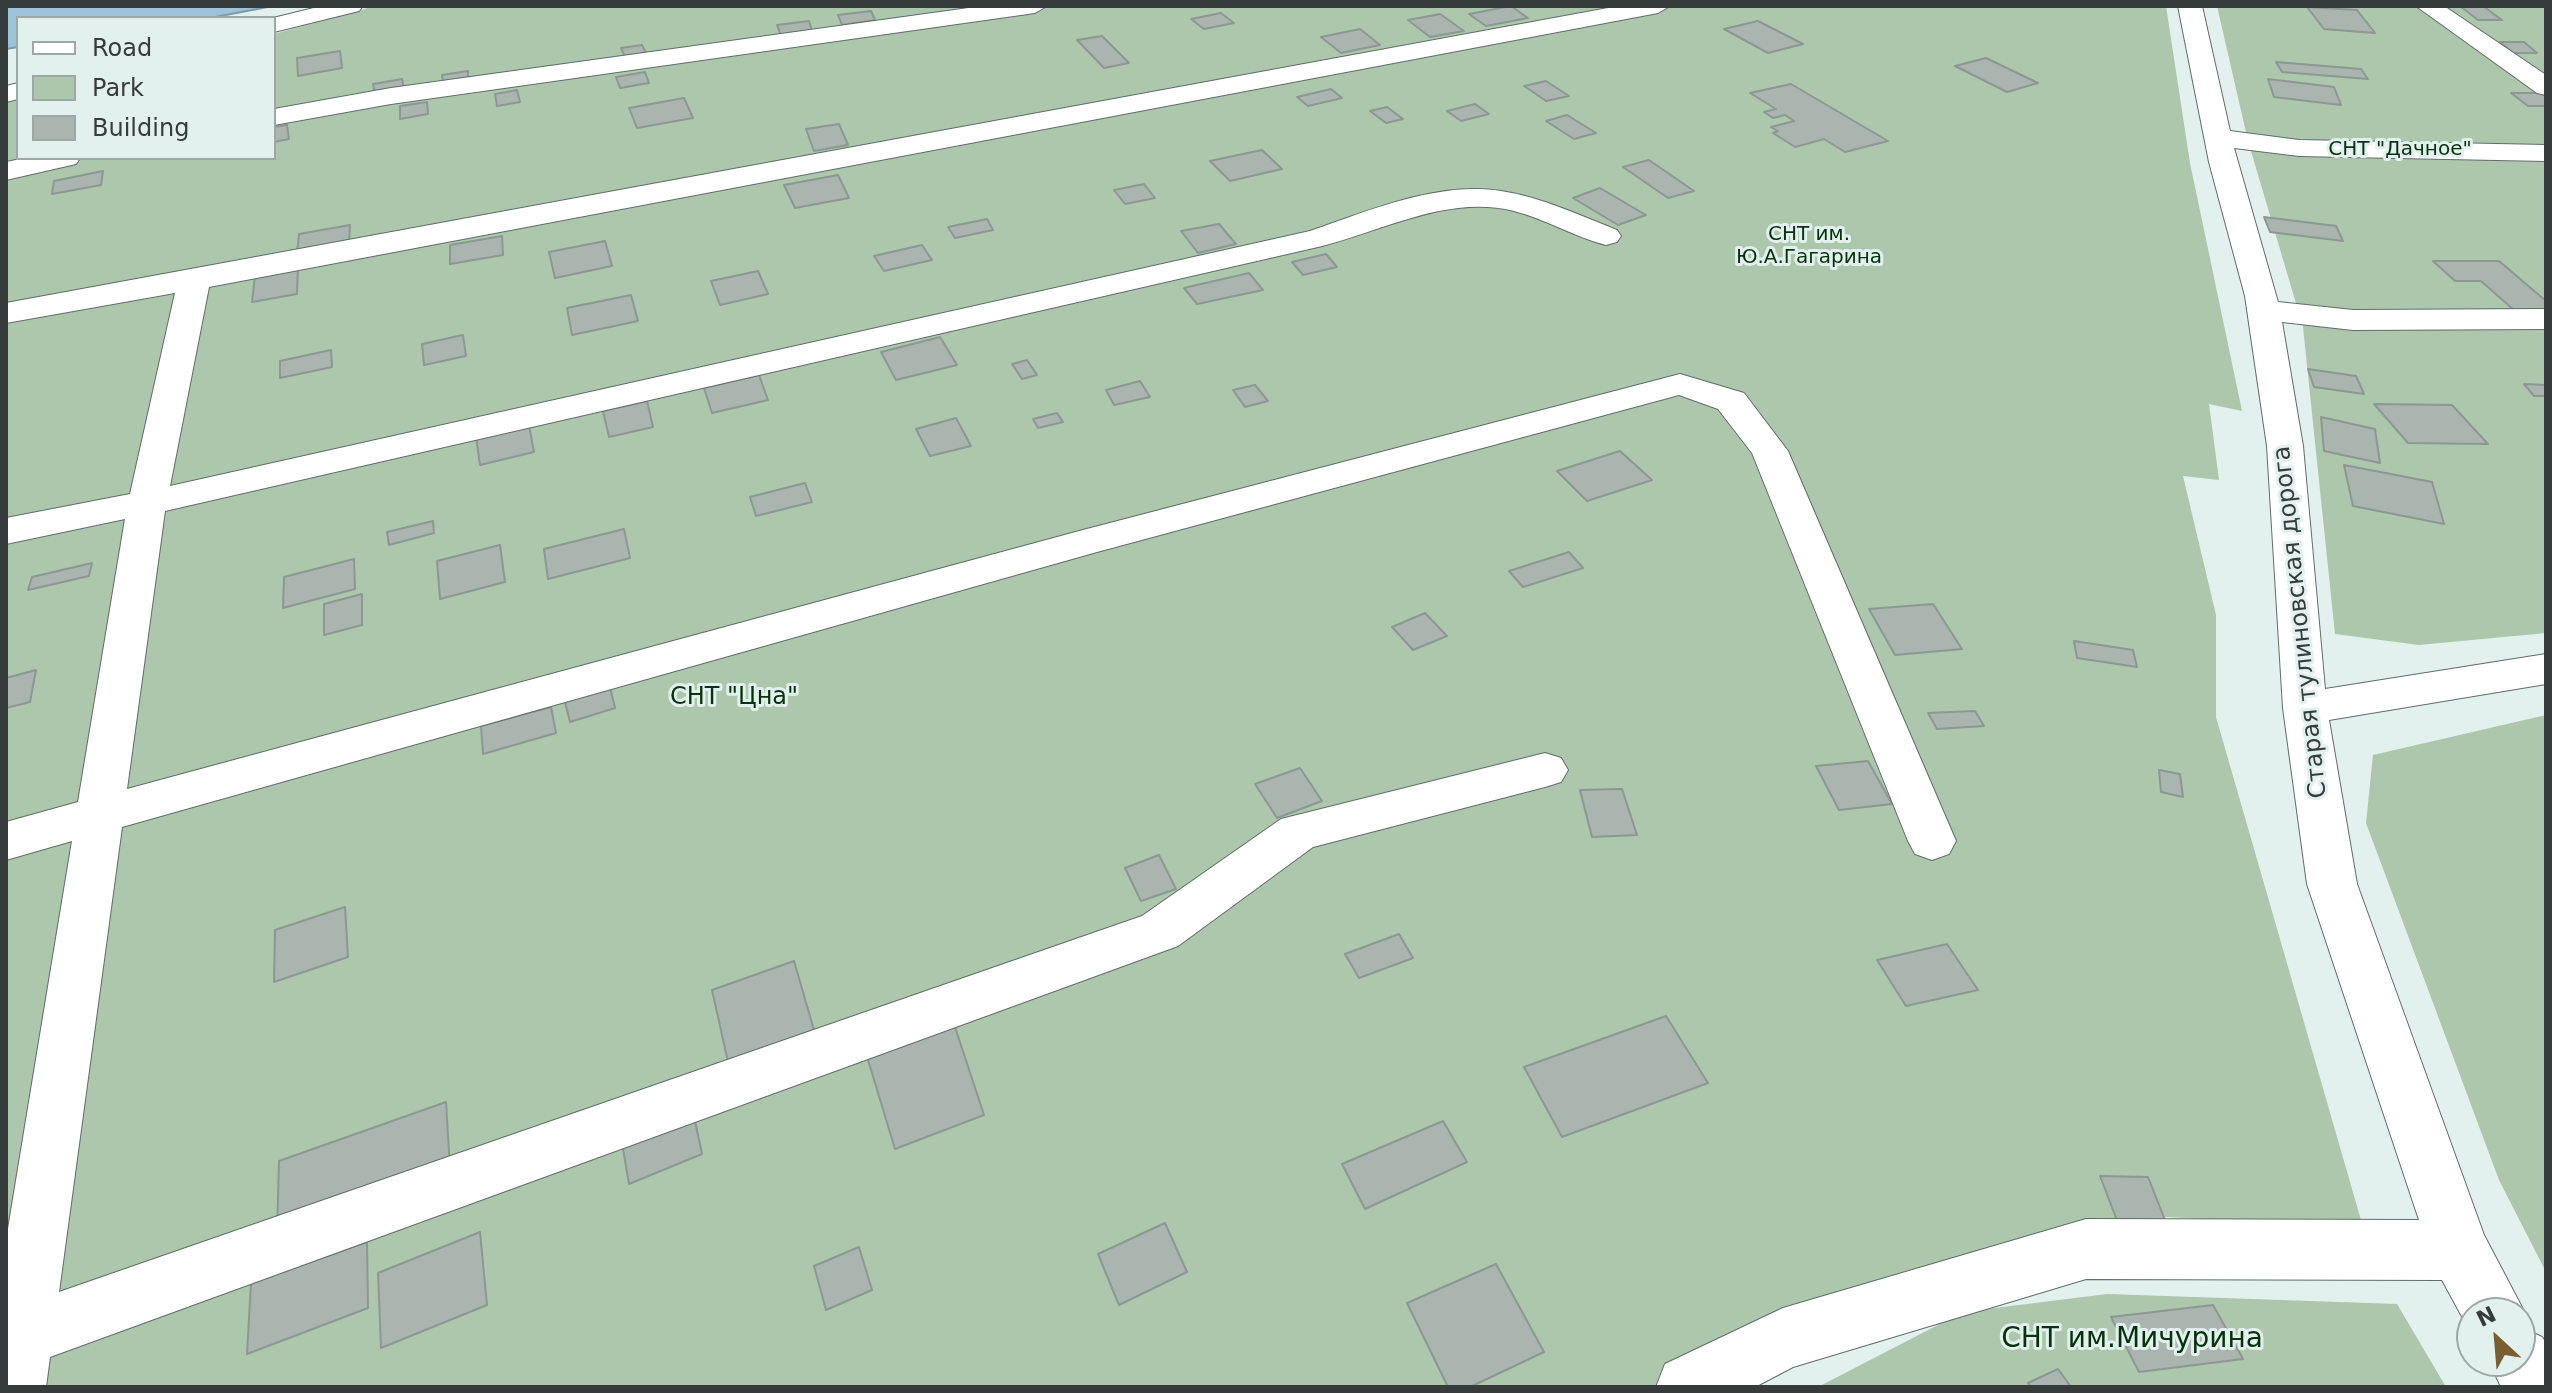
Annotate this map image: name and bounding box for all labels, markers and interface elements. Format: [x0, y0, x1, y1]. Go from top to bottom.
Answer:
legend [16, 16, 276, 160]
text: Road [92, 34, 152, 62]
text: Park [92, 74, 144, 102]
text: Building [92, 114, 189, 142]
park label: СНТ "Дачное" [2328, 138, 2472, 162]
park label: СНТ им. Ю.А.Гагарина [1736, 223, 1882, 270]
street label: Старая тулиновская дорога [2268, 444, 2334, 800]
park label: СНТ "Цна" [670, 684, 798, 712]
north arrow [2456, 1297, 2536, 1377]
text: N [2472, 1302, 2500, 1332]
park label: СНТ им.Мичурина [2001, 1323, 2263, 1357]

